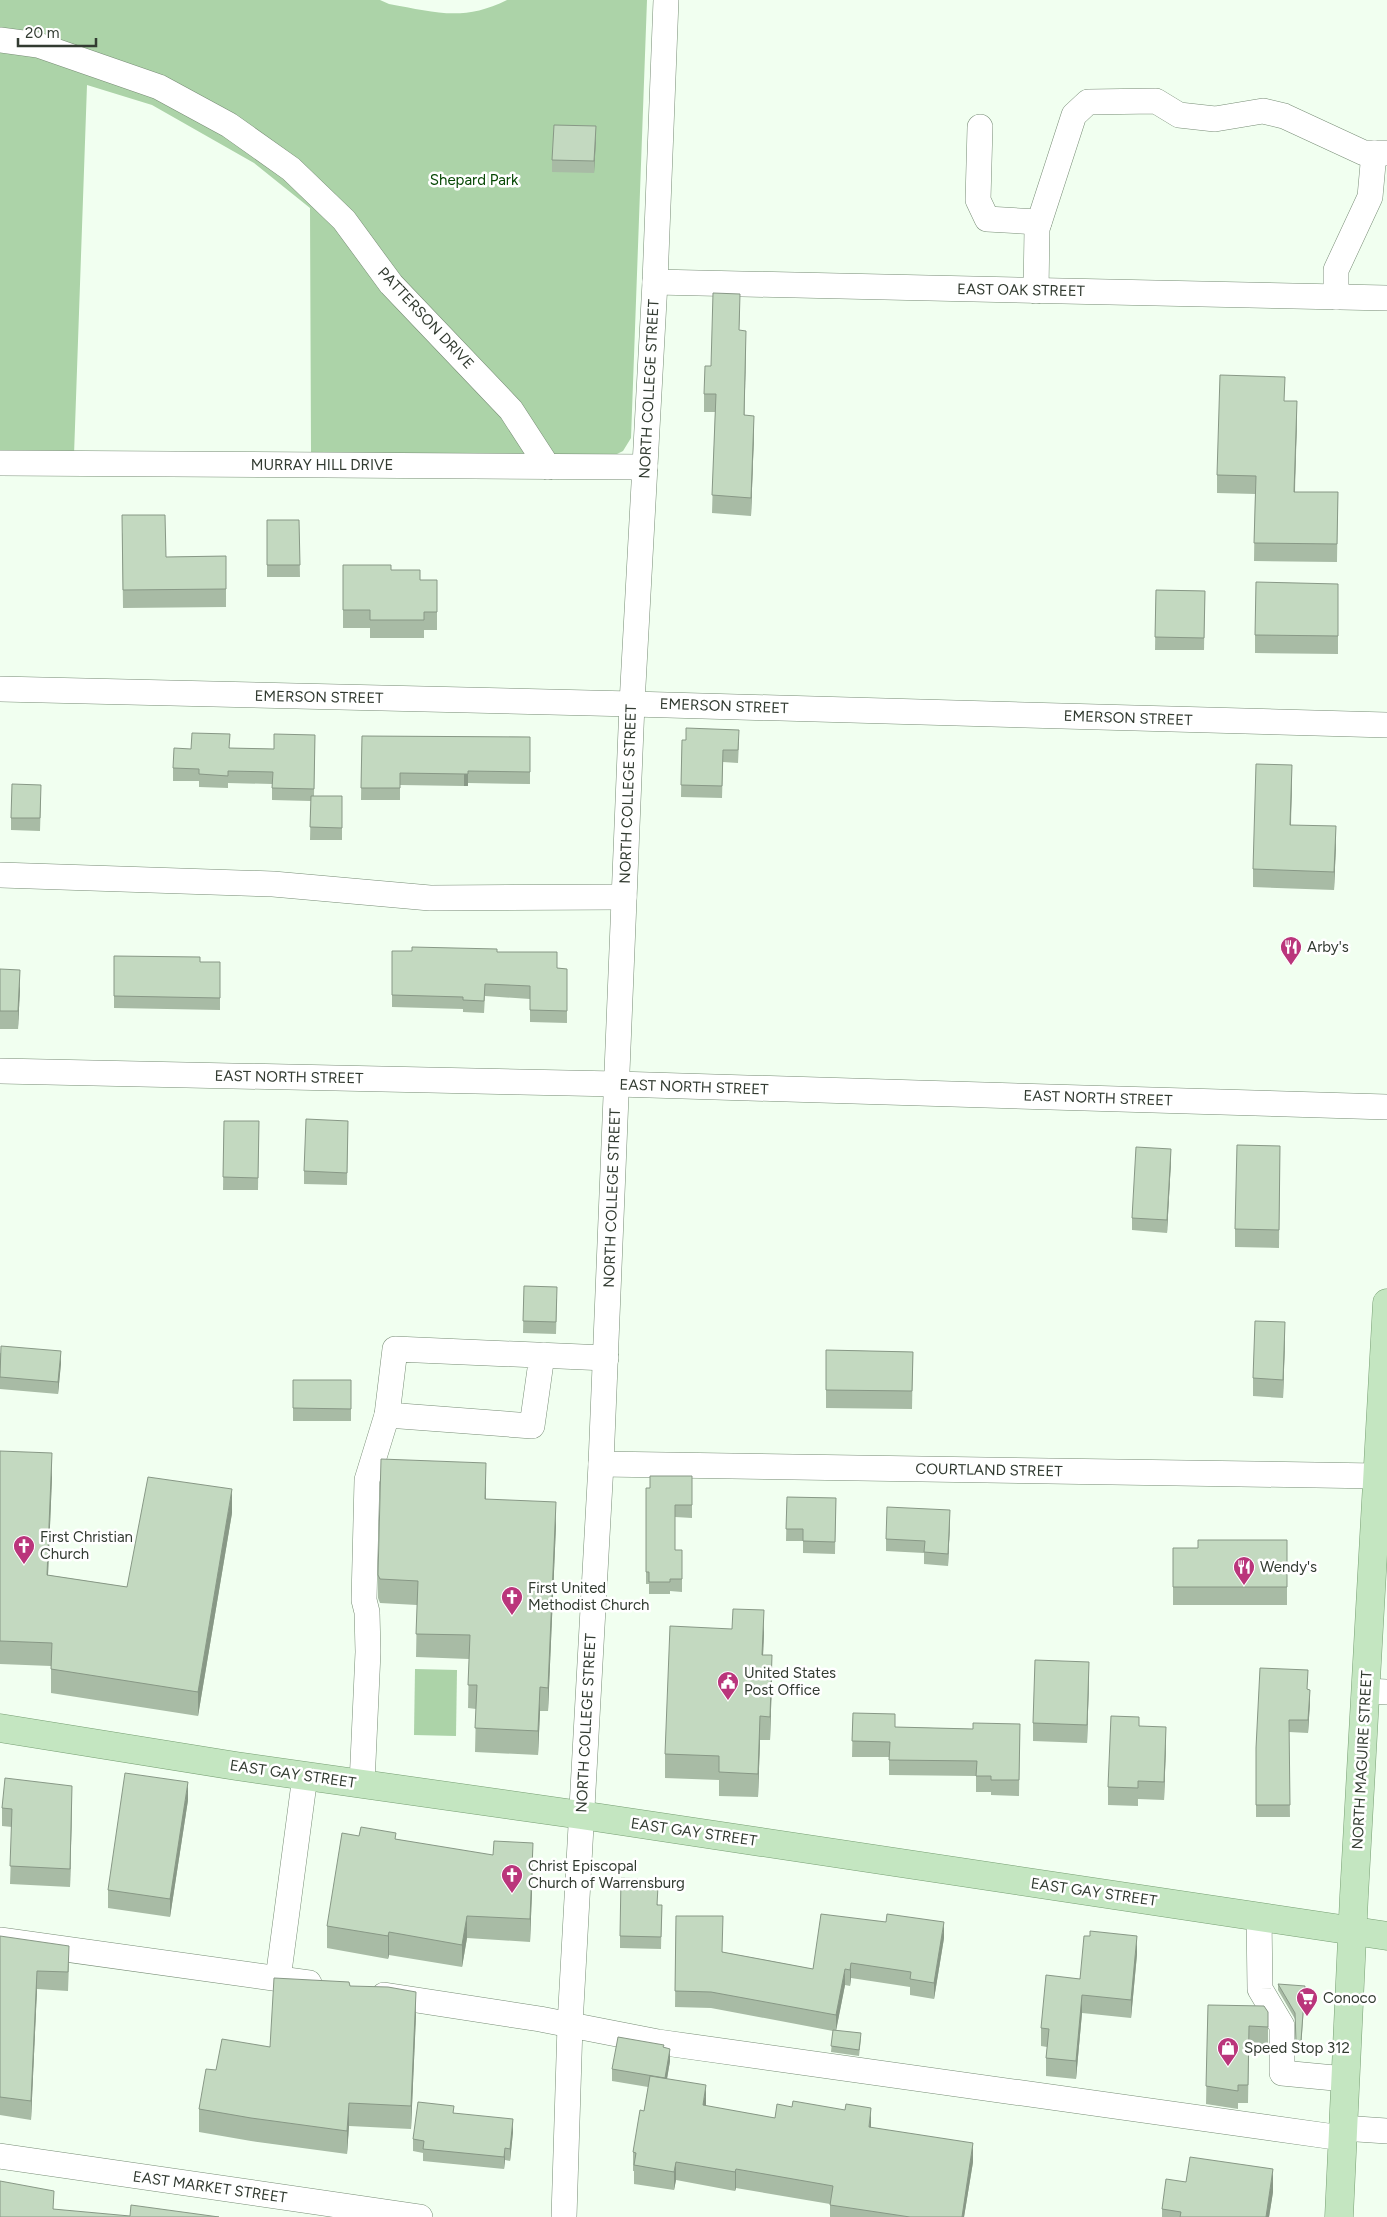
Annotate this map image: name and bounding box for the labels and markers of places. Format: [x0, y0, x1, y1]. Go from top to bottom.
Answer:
restaurant icon: Arby's [1279, 935, 1303, 966]
place label: Arby's [1307, 938, 1349, 956]
place label: First Christian Church [40, 1528, 133, 1563]
church icon: First Christian Church [12, 1534, 36, 1565]
restaurant icon: Wendy's [1232, 1555, 1256, 1586]
place label: Wendy's [1260, 1558, 1317, 1576]
place label: First United Methodist Church [528, 1579, 649, 1614]
church icon: First United Methodist Church [500, 1585, 524, 1616]
place label: United States Post Office [744, 1664, 836, 1699]
public building icon: United States Post Office [716, 1670, 740, 1701]
place label: Christ Episcopal Church of Warrensburg [528, 1857, 685, 1892]
church icon: Christ Episcopal Church of Warrensburg [500, 1863, 524, 1894]
supermarket icon: Conoco [1295, 1986, 1319, 2017]
place label: Conoco [1323, 1989, 1377, 2007]
shop icon: Speed Stop 312 [1216, 2036, 1240, 2067]
place label: Speed Stop 312 [1244, 2039, 1350, 2057]

